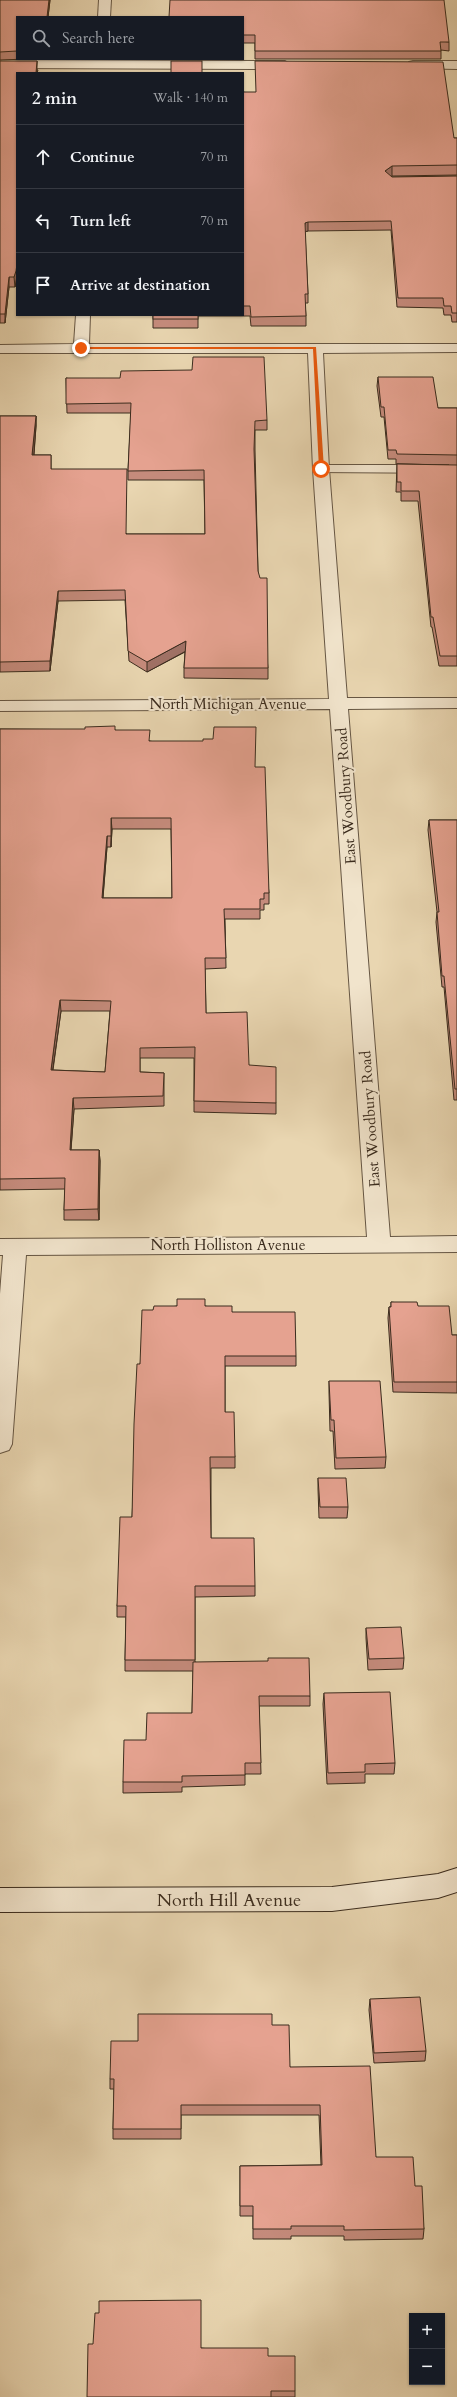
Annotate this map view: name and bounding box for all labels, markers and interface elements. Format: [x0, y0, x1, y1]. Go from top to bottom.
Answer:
search box [16, 16, 244, 60]
icon: search [30, 27, 52, 49]
text: Search here [62, 28, 135, 48]
text: 2 min [32, 87, 77, 110]
text: Walk · 140 m [153, 89, 228, 107]
icon: ahead [32, 146, 54, 168]
text: Continue [70, 147, 135, 167]
text: 70 m [200, 148, 228, 166]
icon: left [32, 210, 54, 232]
text: Turn left [70, 211, 131, 231]
text: 70 m [200, 212, 228, 230]
icon: arrive [32, 274, 54, 296]
text: Arrive at destination [70, 275, 210, 295]
route end [72, 339, 90, 357]
route start [312, 460, 330, 478]
street label: North Michigan Avenue [149, 694, 307, 714]
street label: East Woodbury Road [331, 727, 361, 865]
street label: East Woodbury Road [355, 1050, 385, 1188]
street label: North Holliston Avenue [151, 1235, 306, 1255]
street label: North Hill Avenue [157, 1888, 301, 1913]
map controls [409, 2313, 445, 2385]
button: + [409, 2313, 445, 2349]
button: − [409, 2349, 445, 2385]

